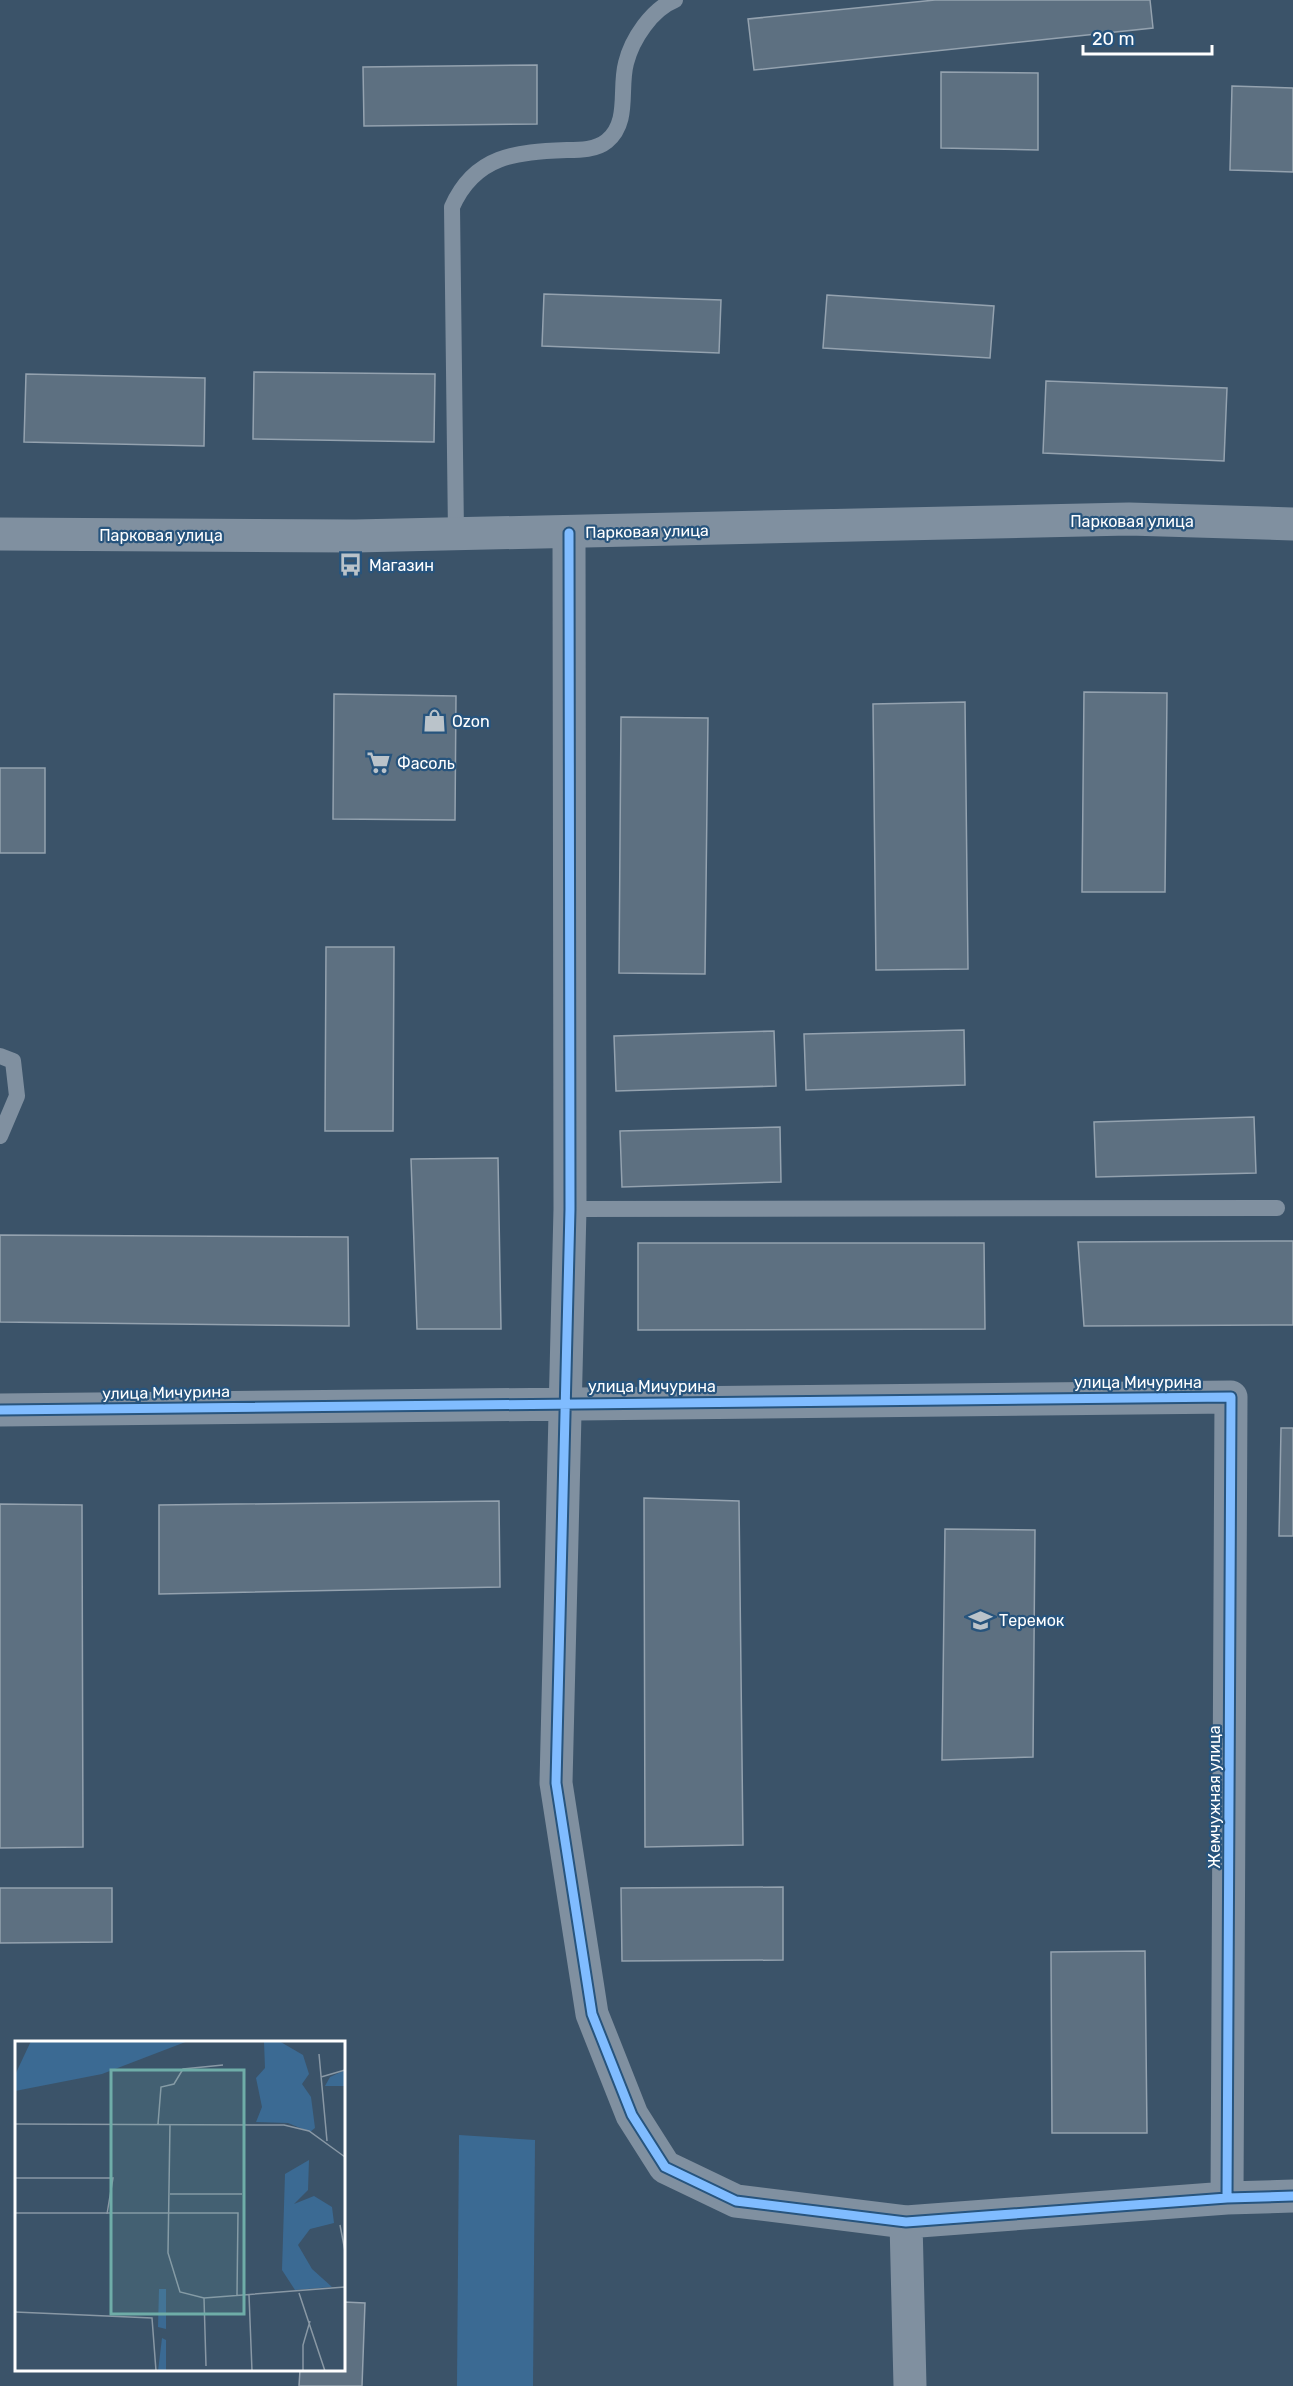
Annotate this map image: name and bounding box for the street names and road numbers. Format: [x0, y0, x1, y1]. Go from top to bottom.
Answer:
street label: Парковая улица [1070, 512, 1194, 531]
street label: Парковая улица [585, 521, 709, 542]
street label: Парковая улица [99, 526, 223, 545]
street label: улица Мичурина [1074, 1373, 1202, 1392]
street label: улица Мичурина [588, 1377, 716, 1396]
street label: улица Мичурина [102, 1382, 230, 1403]
street label: Жемчужная улица [1205, 1725, 1224, 1869]

